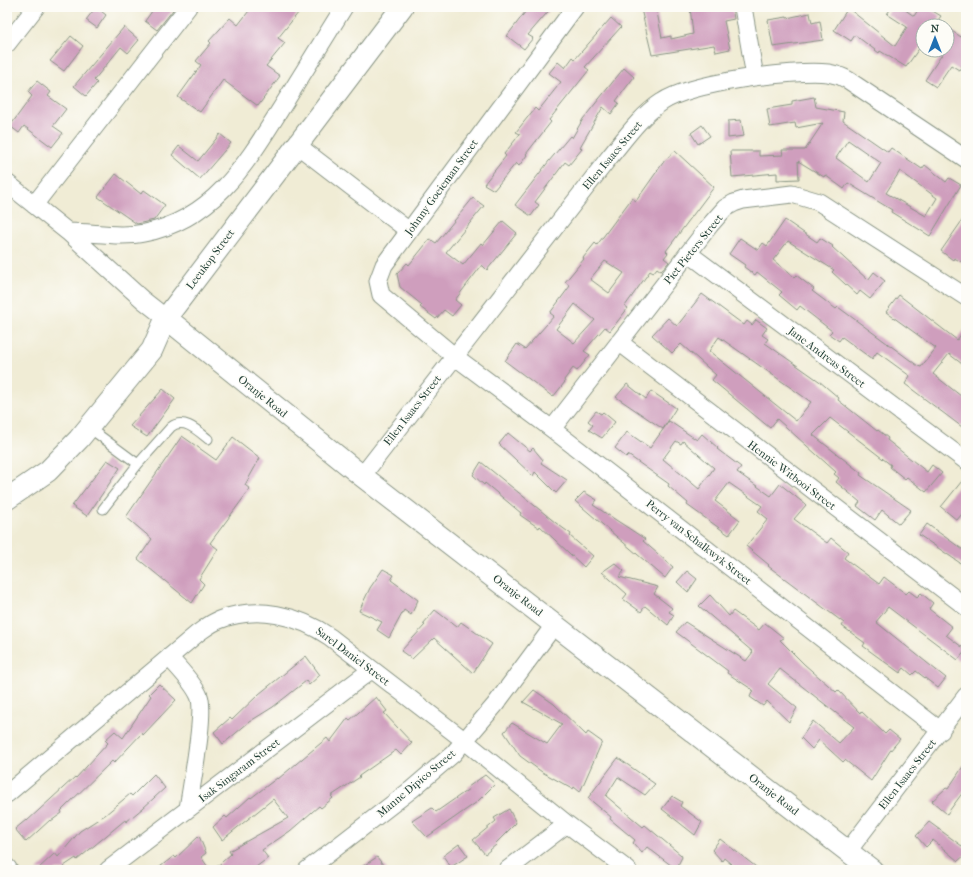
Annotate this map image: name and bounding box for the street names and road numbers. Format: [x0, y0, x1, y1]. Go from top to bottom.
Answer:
street label: Ellen Isaacs Street [580, 118, 645, 192]
street label: Johnny Goeieman Street [402, 137, 481, 239]
street label: Piet Pieters Street [661, 212, 726, 287]
street label: Leeukop Street [183, 227, 237, 292]
street label: Jane Andreas Street [785, 324, 868, 391]
street label: Oranje Road [235, 372, 291, 421]
street label: Ellen Isaacs Street [381, 372, 444, 448]
street label: Hennie Witbooi Street [745, 438, 838, 513]
street label: Perry van Schalkwyk Street [643, 497, 754, 588]
street label: Oranje Road [490, 572, 546, 620]
street label: Sarel Daniel Street [313, 624, 392, 688]
street label: Isak Singaram Street [196, 736, 282, 805]
street label: Ellen Isaacs Street [876, 736, 939, 812]
street label: Manne Dipico Street [375, 747, 458, 820]
street label: Oranje Road [746, 771, 802, 819]

